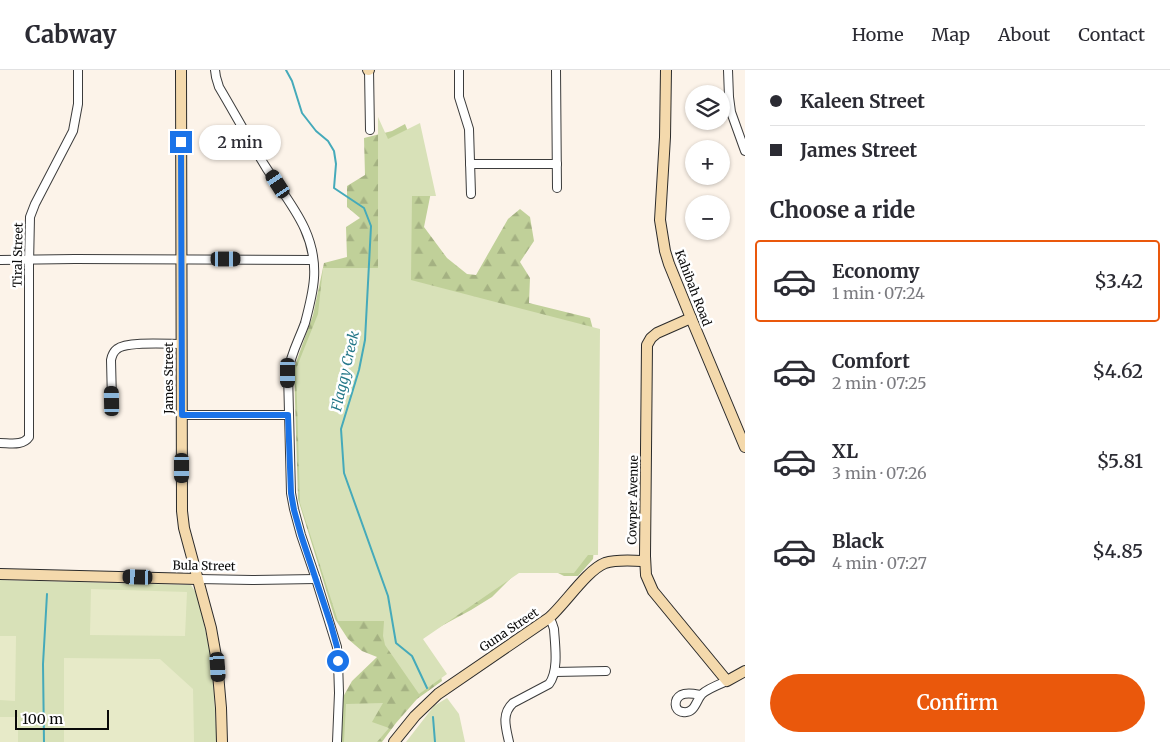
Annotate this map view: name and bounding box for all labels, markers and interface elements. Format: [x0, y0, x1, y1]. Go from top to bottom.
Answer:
text: Cabway [25, 19, 117, 50]
text: Home [852, 23, 904, 46]
text: Map [932, 23, 970, 46]
text: About [998, 23, 1050, 46]
text: Contact [1078, 23, 1145, 46]
map controls [685, 85, 730, 240]
button: layers [685, 85, 730, 130]
text: Kaleen Street [800, 89, 925, 113]
callout: 2 min [198, 124, 281, 160]
route end [170, 131, 192, 153]
text: 2 min [217, 132, 263, 152]
text: James Street [800, 138, 917, 162]
button: + [685, 140, 730, 185]
car [263, 167, 292, 201]
button: − [685, 195, 730, 240]
text: Choose a ride [770, 196, 915, 224]
street label: Tiral Street [9, 222, 26, 288]
street label: Kahibah Road [672, 248, 715, 328]
car [211, 252, 241, 267]
icon: car [772, 259, 817, 304]
text: Economy [832, 259, 920, 283]
text: $3.42 [1094, 269, 1143, 293]
text: 1 min · 07:24 [832, 283, 925, 303]
water label: Flaggy Creek [327, 329, 363, 414]
street label: James Street [161, 342, 176, 415]
icon: car [772, 349, 817, 394]
text: Comfort [832, 349, 910, 373]
car [280, 358, 295, 388]
text: $4.62 [1093, 359, 1143, 383]
text: 2 min · 07:25 [832, 373, 927, 393]
car [104, 386, 119, 416]
icon: car [772, 439, 817, 484]
text: XL [832, 439, 858, 463]
text: $5.81 [1097, 449, 1143, 473]
car [174, 453, 189, 483]
street label: Cowper Avenue [624, 455, 641, 545]
text: 3 min · 07:26 [832, 463, 927, 483]
icon: car [772, 529, 817, 574]
text: Black [832, 529, 884, 553]
text: $4.85 [1092, 539, 1143, 563]
text: 4 min · 07:27 [832, 553, 927, 573]
street label: Bula Street [172, 557, 236, 574]
car [122, 569, 153, 585]
street label: Guna Street [476, 604, 541, 655]
route start [327, 650, 349, 672]
car [209, 652, 226, 682]
button: Confirm [770, 674, 1145, 732]
scale bar [15, 707, 109, 730]
text: 100 m [22, 710, 63, 728]

